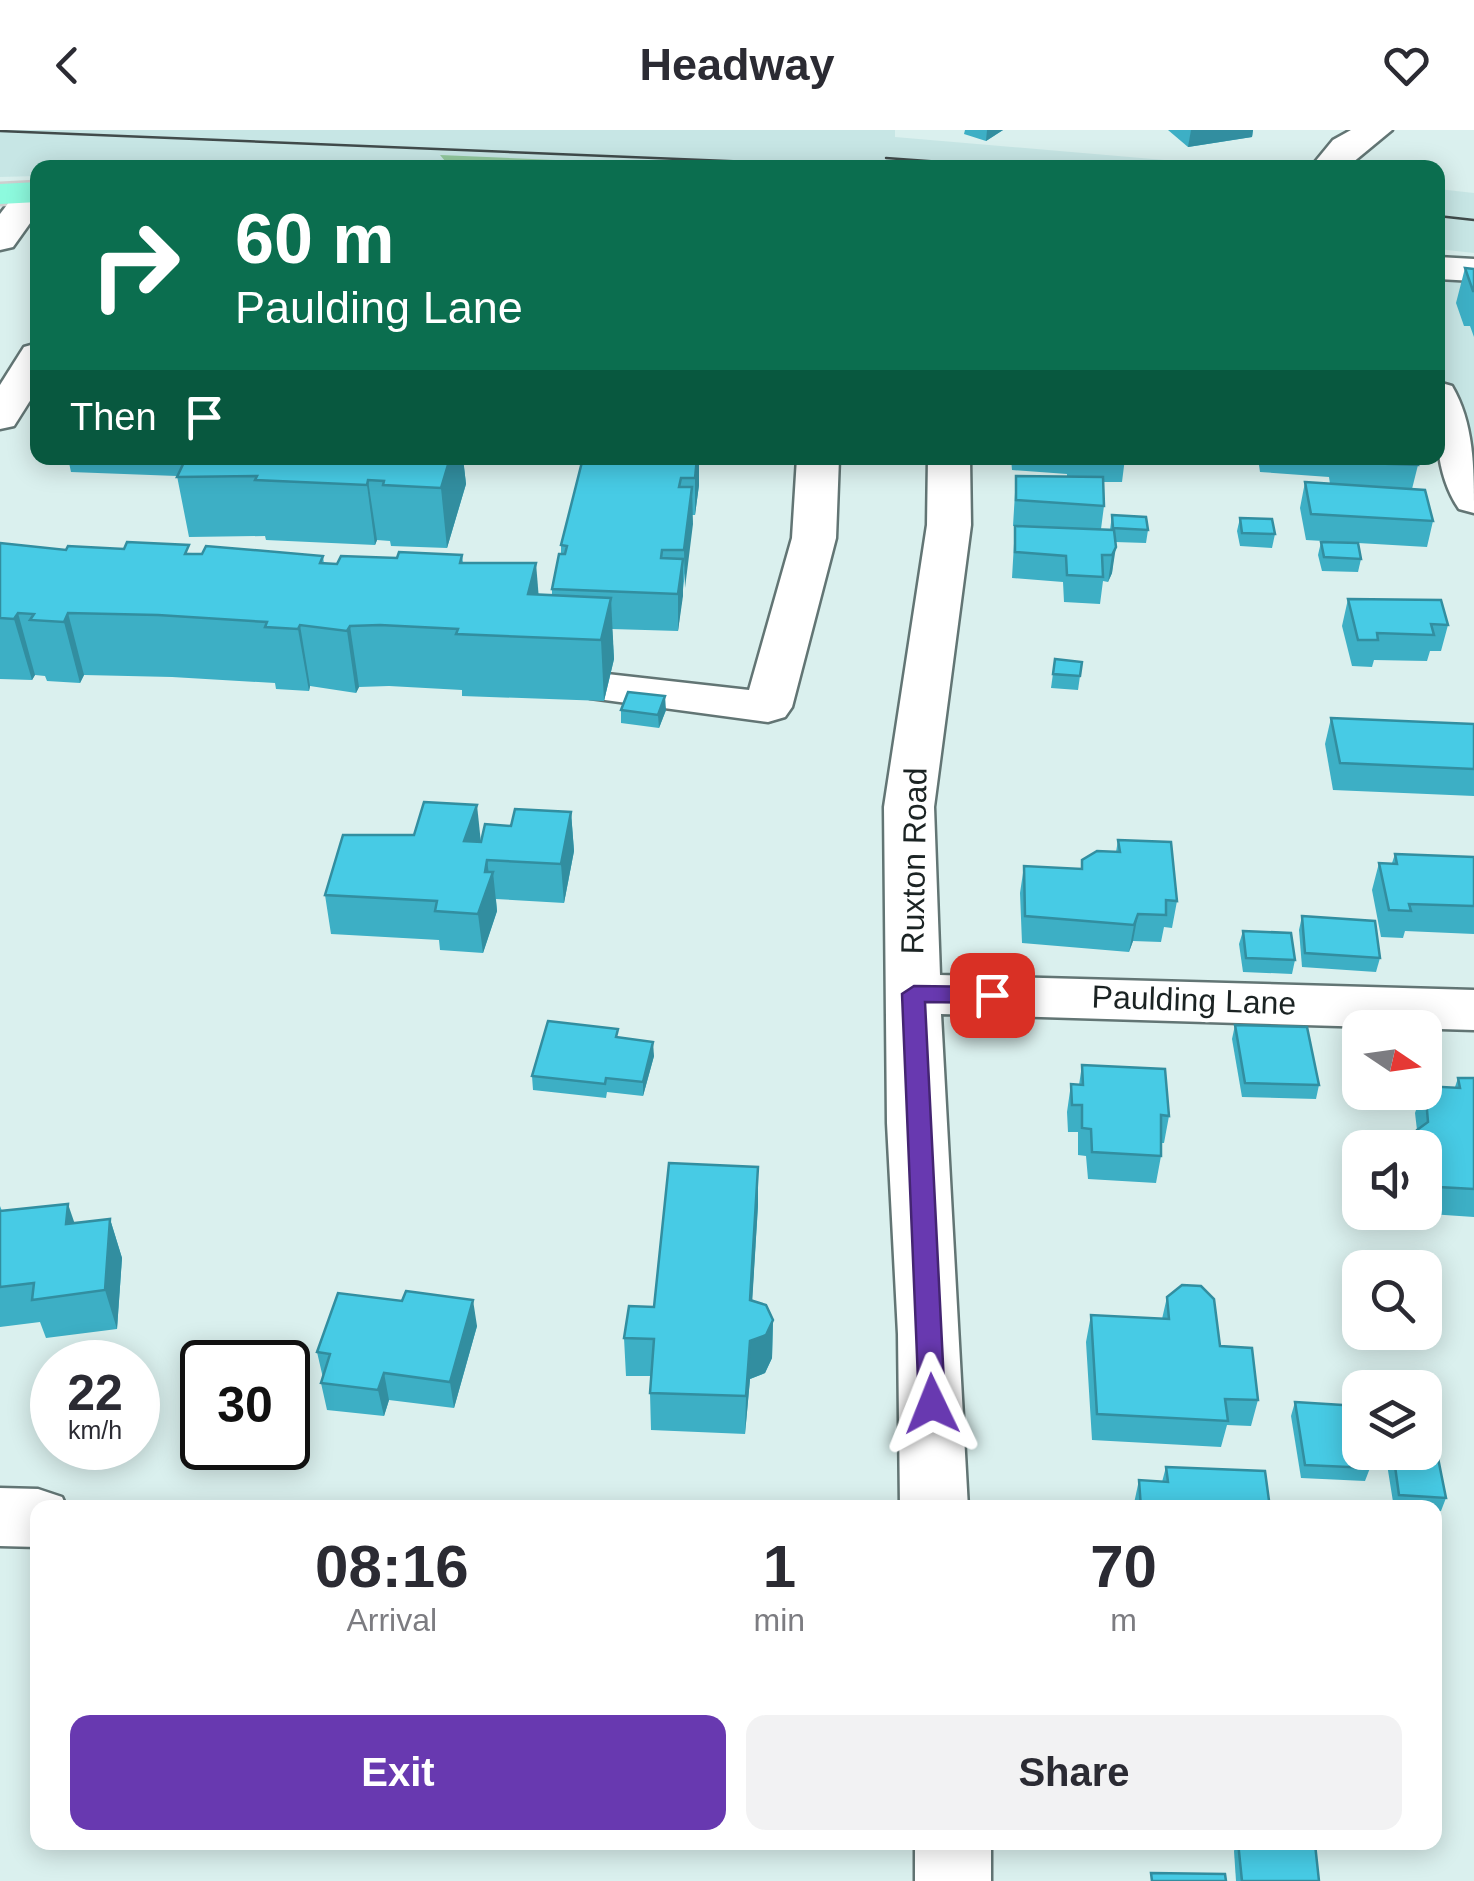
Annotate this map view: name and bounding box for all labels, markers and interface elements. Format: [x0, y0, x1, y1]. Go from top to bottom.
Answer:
icon: back [40, 38, 95, 93]
icon: heart [1379, 38, 1434, 93]
text: Headway [639, 39, 835, 90]
icon: right [70, 200, 200, 330]
text: 60 m [235, 200, 395, 278]
text: Paulding Lane [235, 282, 523, 333]
icon: arrive [177, 390, 232, 445]
text: Then [70, 396, 157, 438]
street label: Ruxton Road [894, 767, 934, 955]
pin [950, 953, 1035, 1038]
icon: arrive [965, 968, 1020, 1023]
street label: Paulding Lane [1091, 978, 1297, 1022]
north arrow [1342, 1010, 1442, 1110]
map controls [1342, 1010, 1442, 1470]
button: sound [1342, 1130, 1442, 1230]
button: search [1342, 1250, 1442, 1350]
speed limit sign: 30 [180, 1340, 310, 1470]
position arrow [880, 1352, 984, 1456]
text: 22 [67, 1365, 123, 1421]
button: layers [1342, 1370, 1442, 1470]
text: km/h [68, 1416, 122, 1444]
text: 08:16 [315, 1533, 469, 1600]
text: 1 [763, 1533, 796, 1600]
text: 70 [1090, 1533, 1157, 1600]
text: Arrival [346, 1602, 437, 1638]
text: min [754, 1602, 805, 1638]
text: m [1110, 1602, 1137, 1638]
button: Exit [70, 1715, 726, 1830]
button: Share [746, 1715, 1402, 1830]

